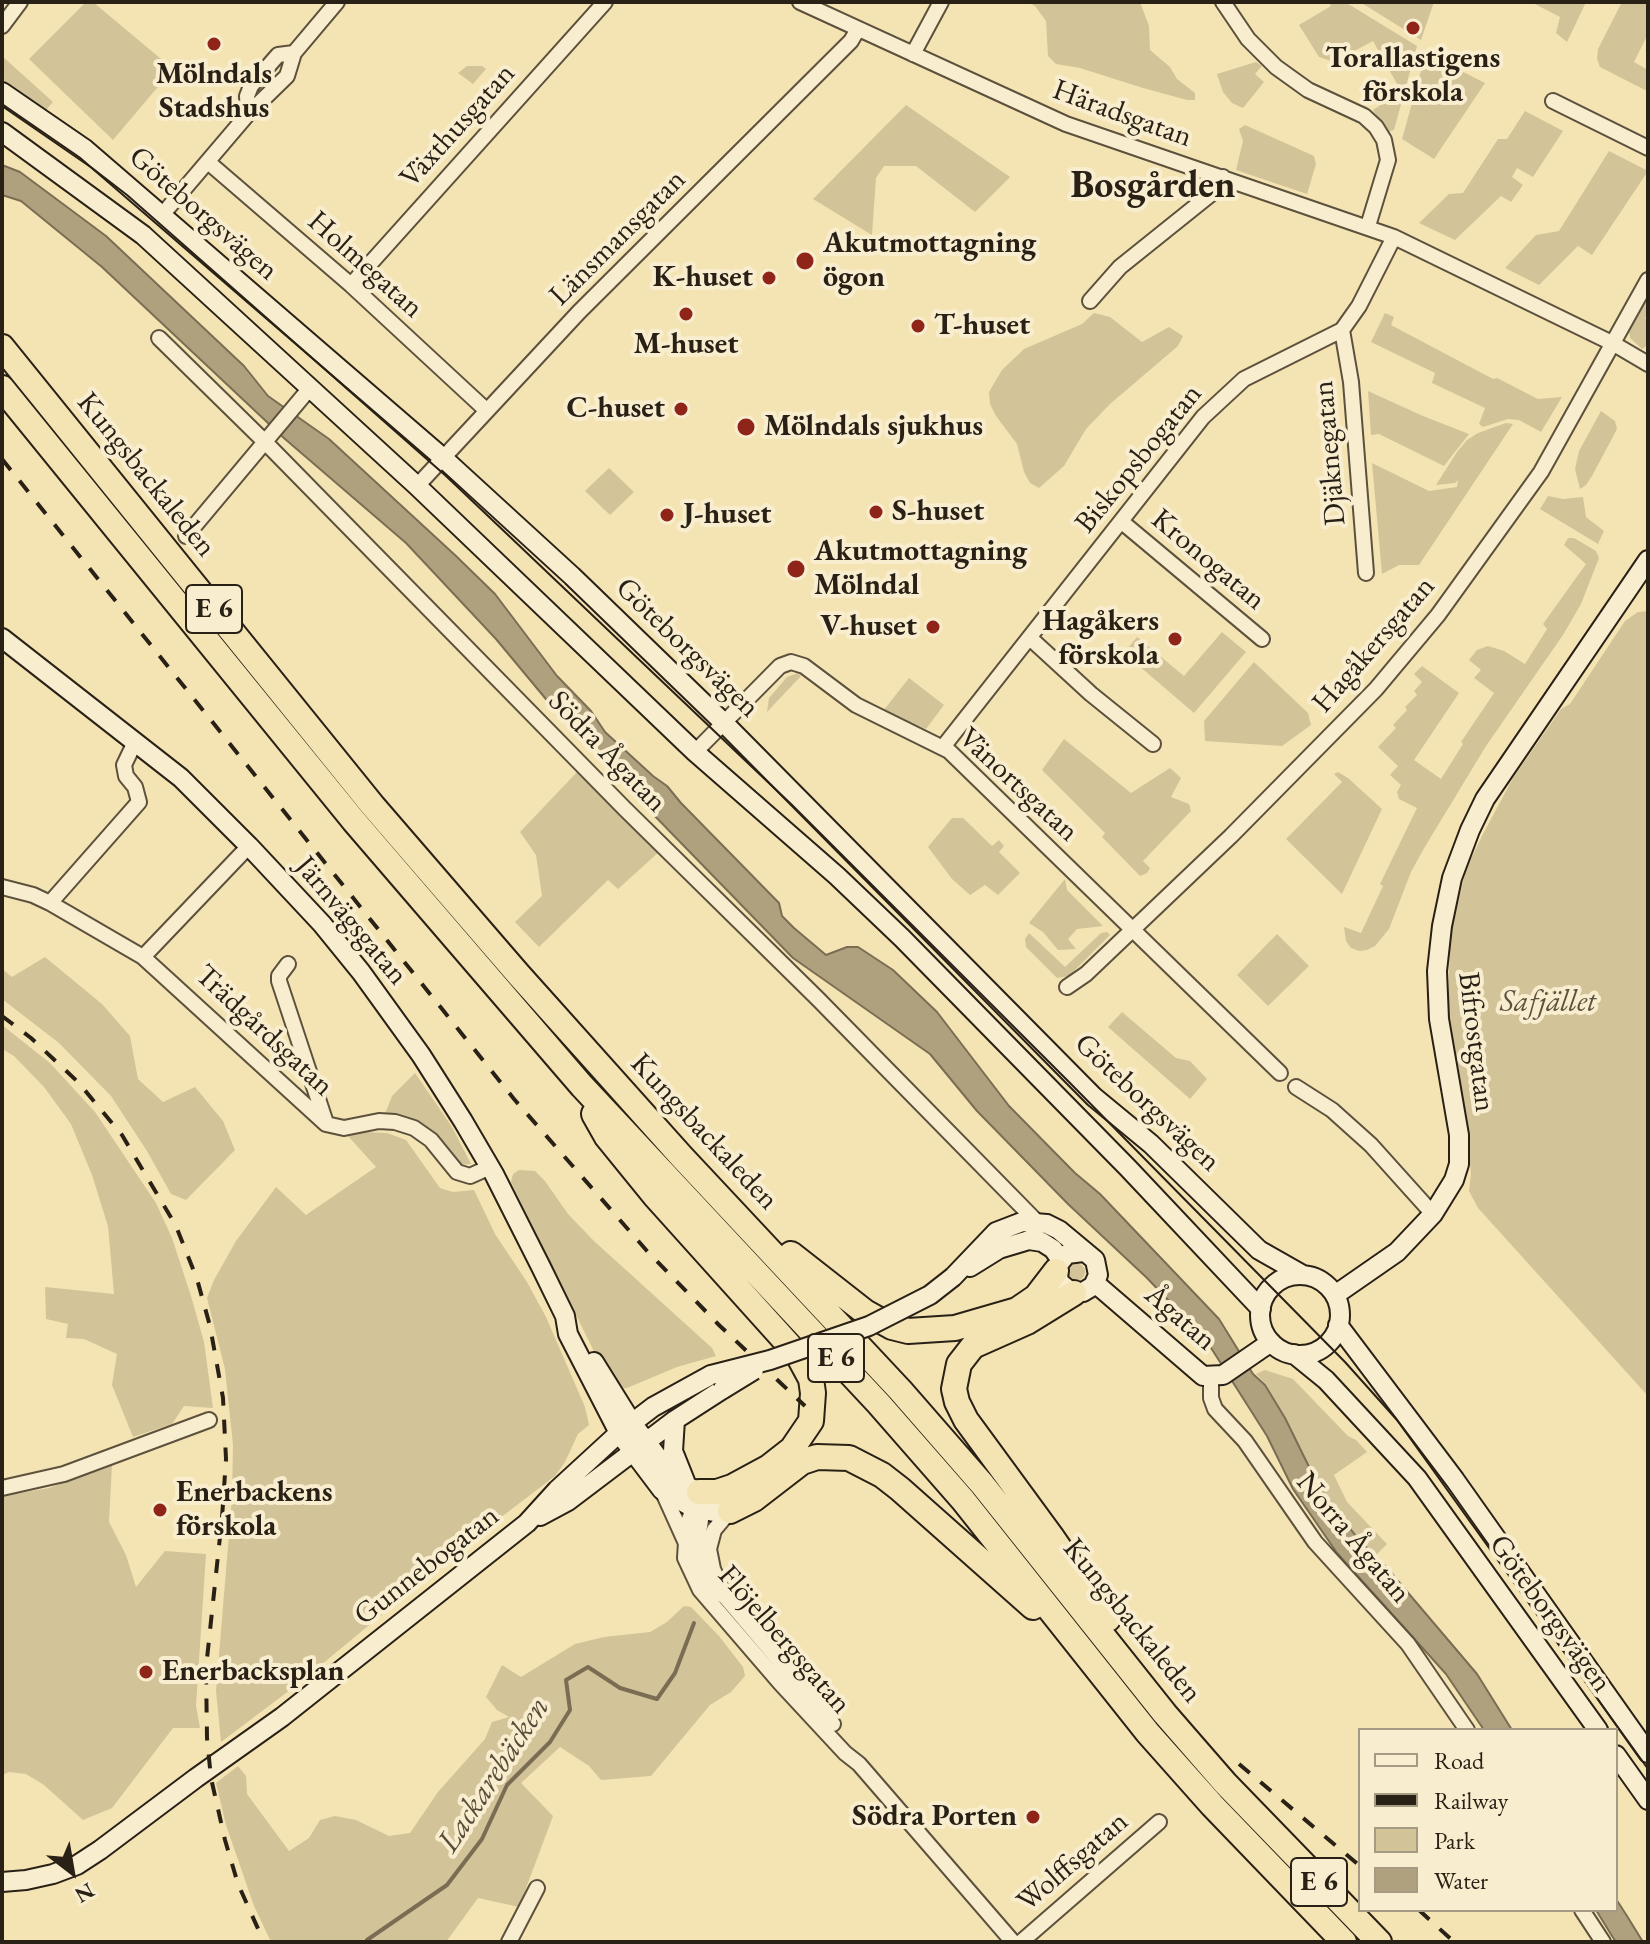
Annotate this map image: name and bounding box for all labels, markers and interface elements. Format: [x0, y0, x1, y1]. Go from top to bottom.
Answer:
marker: Torallastigens förskola [1404, 19, 1422, 37]
marker: Mölndals Stadshus [205, 35, 223, 53]
place label: Torallastigens förskola [1326, 41, 1500, 112]
street label: Växthusgatan [393, 56, 523, 196]
place label: Mölndals Stadshus [156, 57, 272, 128]
street label: Häradsgatan [1048, 72, 1196, 156]
street label: Göteborgsvägen [121, 139, 285, 289]
street label: Länsmansgatan [542, 162, 694, 314]
district label: Bosgården [1070, 164, 1236, 210]
street label: Holmegatan [300, 204, 430, 326]
place label: Akutmottagning ögon [823, 226, 1036, 296]
marker: Akutmottagning ögon [794, 250, 816, 272]
place label: K-huset [653, 260, 753, 296]
marker: K-huset [760, 269, 778, 287]
marker: M-huset [677, 305, 695, 323]
place label: T-huset [934, 308, 1030, 344]
marker: T-huset [909, 317, 927, 335]
place label: M-huset [634, 327, 738, 363]
street label: Biskopsbogatan [1068, 377, 1210, 541]
street label: Djäknegatan [1306, 379, 1354, 527]
street label: Kungsbackaleden [69, 385, 223, 565]
place label: C-huset [566, 391, 665, 427]
marker: C-huset [672, 400, 690, 418]
place label: Mölndals sjukhus [764, 409, 983, 445]
marker: Mölndals sjukhus [735, 416, 757, 438]
place label: S-huset [892, 494, 984, 530]
place label: J-huset [683, 497, 771, 533]
street label: Kronogatan [1143, 502, 1273, 618]
marker: S-huset [867, 503, 885, 521]
marker: J-huset [658, 506, 676, 524]
place label: Akutmottagning Mölndal [814, 534, 1027, 604]
marker: Akutmottagning Mölndal [785, 558, 807, 580]
street label: Hagåkersgatan [1305, 569, 1443, 721]
street label: Göteborgsvägen [608, 570, 766, 726]
road number: E 6 [186, 585, 242, 633]
place label: Hagåkers förskola [1042, 604, 1159, 674]
place label: V-huset [820, 609, 917, 645]
marker: V-huset [924, 618, 942, 636]
marker: Hagåkers förskola [1166, 630, 1184, 648]
street label: Södra Ågatan [540, 684, 674, 820]
street label: Vänortsgatan [950, 720, 1086, 850]
street label: Järnvägsgatan [287, 849, 415, 993]
street label: Trädgårdsgatan [187, 958, 341, 1104]
street label: Bifrostgatan [1450, 970, 1502, 1114]
park label: Safjället [1500, 985, 1596, 1021]
street label: Göteborgsvägen [1067, 1026, 1227, 1180]
street label: Kungsbackaleden [622, 1046, 786, 1218]
street label: Ågatan [1137, 1277, 1223, 1359]
road number: E 6 [808, 1334, 864, 1382]
street label: Norra Ågatan [1288, 1465, 1418, 1611]
place label: Enerbackens förskola [176, 1475, 333, 1546]
street label: Gunnebogatan [348, 1498, 506, 1634]
marker: Enerbackens förskola [151, 1501, 169, 1519]
street label: Göteborgsvägen [1481, 1528, 1619, 1700]
street label: Kungsbackaleden [1055, 1531, 1209, 1711]
street label: Flöjelbergsgatan [710, 1558, 858, 1722]
place label: Enerbacksplan [162, 1654, 344, 1690]
marker: Enerbacksplan [137, 1663, 155, 1681]
water label: Lackarebäcken [430, 1690, 558, 1860]
legend [1358, 1728, 1618, 1912]
text: Road [1434, 1745, 1484, 1776]
text: Railway [1434, 1785, 1508, 1816]
place label: Södra Porten [852, 1799, 1017, 1835]
street label: Wolffsgatan [1010, 1804, 1136, 1920]
marker: Södra Porten [1024, 1808, 1042, 1826]
text: Park [1434, 1825, 1475, 1856]
north arrow [32, 1832, 112, 1912]
road number: E 6 [1291, 1858, 1347, 1906]
text: Water [1434, 1865, 1488, 1896]
text: N [70, 1876, 100, 1910]

